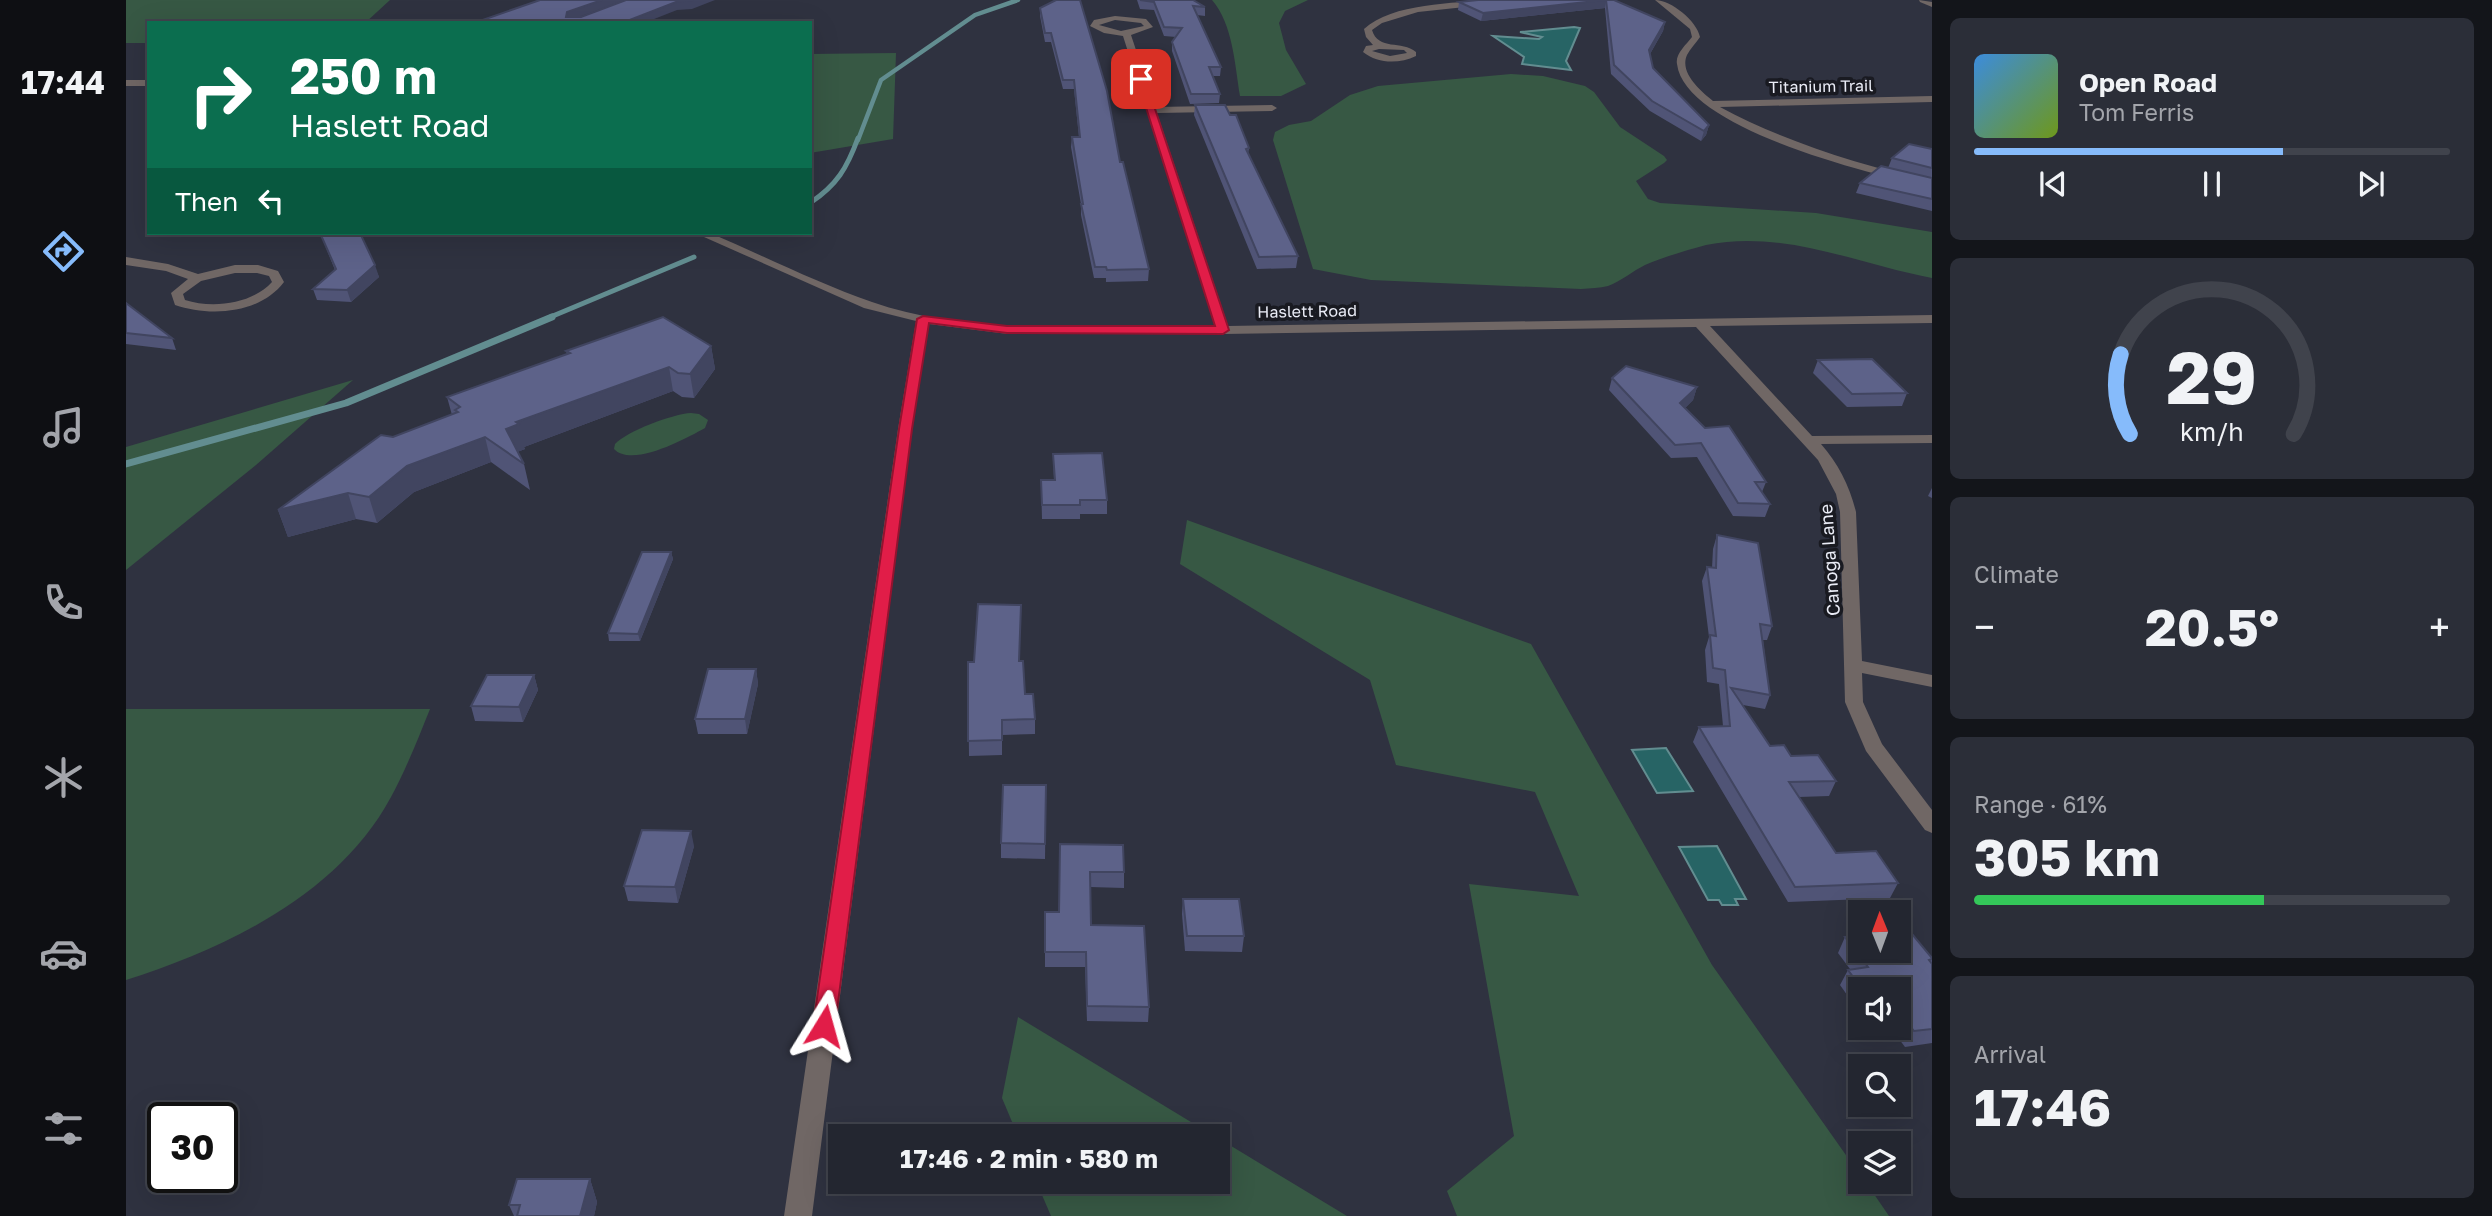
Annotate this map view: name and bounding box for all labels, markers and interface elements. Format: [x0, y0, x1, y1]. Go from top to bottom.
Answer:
text: 250 m [290, 46, 437, 105]
icon: right [175, 49, 266, 140]
pin [1111, 49, 1171, 109]
icon: arrive [1122, 60, 1160, 98]
text: 17:44 [21, 63, 105, 101]
text: Open Road [2079, 67, 2217, 98]
street label: Titanium Trail [1769, 75, 1873, 97]
text: Tom Ferris [2079, 98, 2194, 126]
text: Haslett Road [290, 106, 490, 144]
icon: previous [2034, 165, 2072, 203]
icon: pause [2193, 165, 2231, 203]
icon: next [2352, 165, 2390, 203]
icon: left [252, 182, 290, 220]
text: Then [175, 186, 238, 217]
icon: directions [39, 227, 88, 276]
street label: Haslett Road [1257, 300, 1357, 322]
text: 29 [2167, 334, 2257, 421]
icon: music [39, 403, 88, 452]
text: km/h [2180, 416, 2244, 447]
street label: Canoga Lane [1814, 503, 1844, 617]
text: Climate [1974, 560, 2059, 588]
icon: phone [39, 578, 88, 627]
text: 20.5° [2145, 595, 2279, 657]
text: − [1974, 604, 1995, 649]
text: + [2429, 604, 2450, 649]
icon: climate [39, 753, 88, 802]
text: Range · 61% [1974, 790, 2107, 818]
text: 305 km [1974, 825, 2160, 887]
north arrow [1848, 900, 1911, 962]
map controls [1848, 900, 1911, 1194]
icon: car [39, 929, 88, 978]
button: sound [1848, 977, 1911, 1040]
position arrow [787, 989, 861, 1063]
text: Arrival [1974, 1040, 2046, 1068]
button: search [1848, 1054, 1911, 1117]
text: 17:46 [1974, 1075, 2111, 1137]
speed limit sign: 30 [147, 1102, 238, 1193]
icon: filters [39, 1104, 88, 1153]
button: layers [1848, 1131, 1911, 1194]
text: 17:46 · 2 min · 580 m [900, 1143, 1158, 1174]

